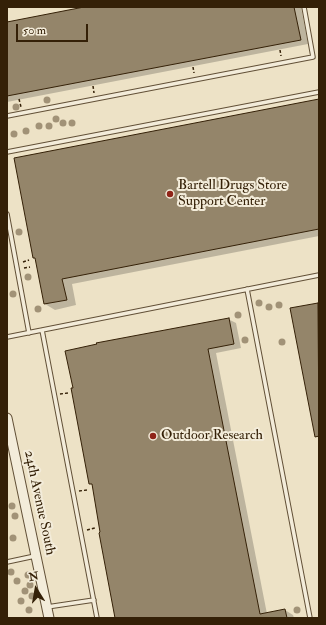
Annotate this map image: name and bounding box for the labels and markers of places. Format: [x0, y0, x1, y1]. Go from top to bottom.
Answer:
place label: Bartell Drugs Store Support Center [178, 178, 287, 210]
marker: Bartell Drugs Store Support Center [165, 189, 175, 199]
place label: Outdoor Research [161, 428, 263, 444]
marker: Outdoor Research [148, 431, 158, 441]

